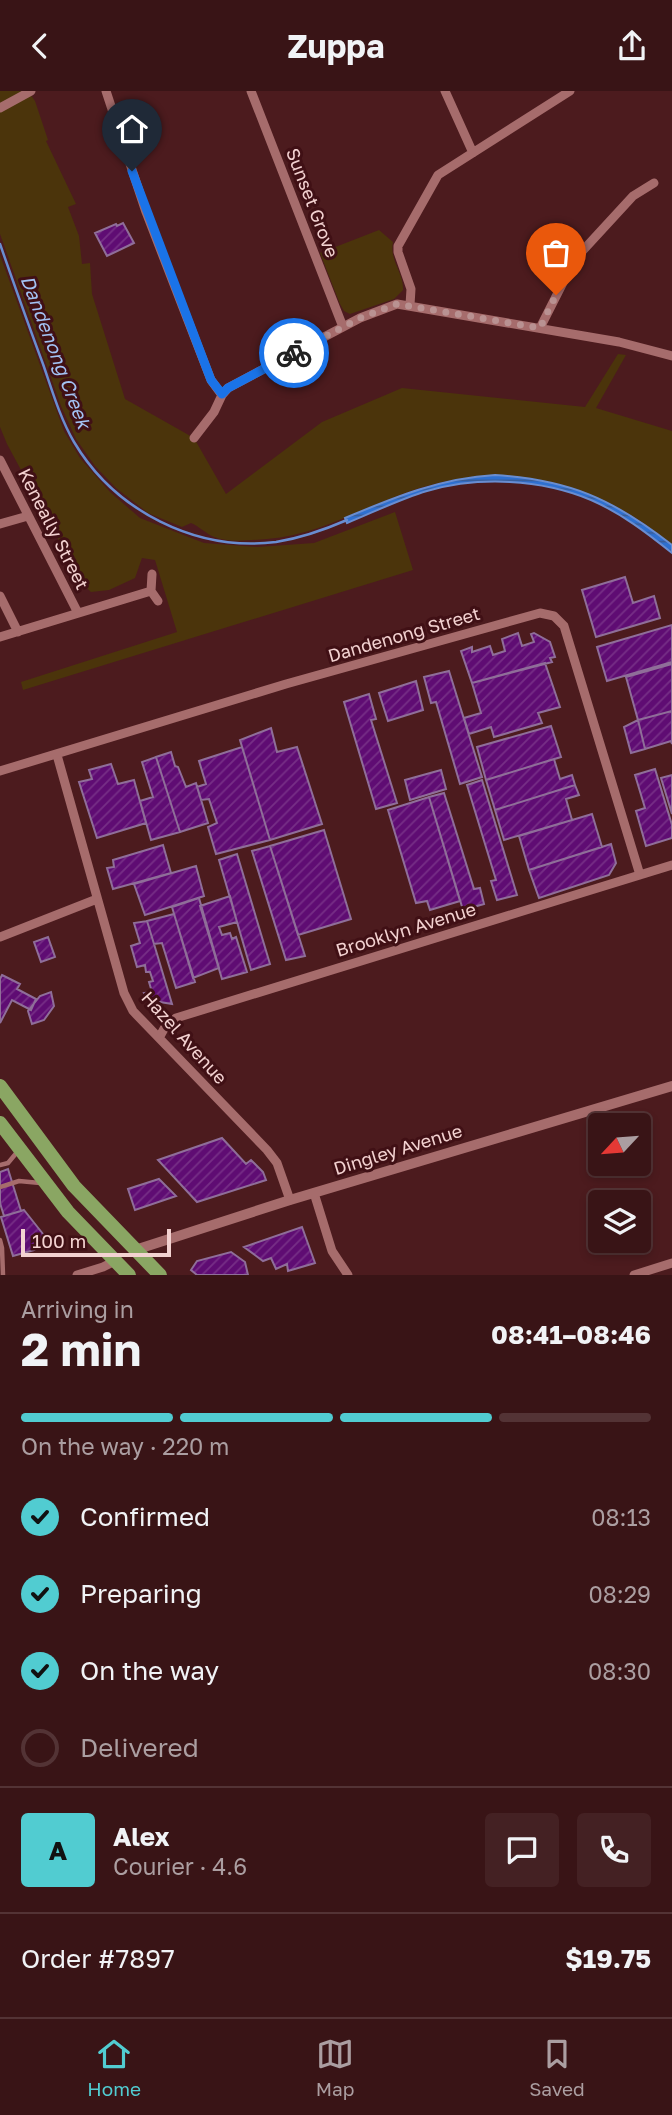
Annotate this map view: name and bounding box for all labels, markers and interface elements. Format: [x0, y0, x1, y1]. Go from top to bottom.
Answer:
icon: back [21, 27, 59, 65]
text: Zuppa [287, 27, 385, 65]
icon: share [613, 27, 651, 65]
pin [102, 99, 162, 171]
icon: home [113, 110, 151, 148]
street label: Sunset Grove [282, 145, 344, 260]
pin [526, 223, 586, 295]
icon: bag [537, 234, 575, 272]
water label: Dandenong Creek [17, 272, 97, 434]
courier [259, 318, 329, 388]
icon: bike [275, 334, 313, 372]
street label: Keneally Street [14, 464, 94, 593]
street label: Dandenong Street [325, 602, 482, 666]
street label: Brooklyn Avenue [333, 897, 478, 961]
street label: Hazel Avenue [137, 986, 232, 1088]
north arrow [588, 1113, 651, 1176]
map controls [588, 1113, 651, 1253]
street label: Dingley Avenue [331, 1119, 465, 1179]
button: layers [588, 1190, 651, 1253]
scale bar [21, 1226, 172, 1258]
text: 100 m [32, 1229, 86, 1252]
text: Arriving in [21, 1295, 134, 1323]
text: 08:41–08:46 [491, 1319, 651, 1350]
text: 2 min [21, 1321, 141, 1376]
text: On the way · 220 m [21, 1432, 229, 1460]
icon: check [21, 1498, 59, 1536]
text: Confirmed [80, 1501, 210, 1532]
text: 08:13 [591, 1503, 651, 1531]
icon: check [21, 1575, 59, 1613]
text: Preparing [80, 1578, 202, 1609]
text: 08:29 [589, 1580, 651, 1608]
icon: check [21, 1652, 59, 1690]
text: On the way [80, 1655, 219, 1686]
text: 08:30 [588, 1657, 651, 1685]
text: Delivered [80, 1732, 199, 1763]
button: chat [485, 1813, 559, 1887]
button: phone [577, 1813, 651, 1887]
text: Alex [113, 1821, 170, 1852]
text: A [49, 1835, 67, 1866]
text: Courier · 4.6 [113, 1852, 247, 1880]
text: Order #7897 [21, 1943, 175, 1974]
text: $19.75 [565, 1943, 651, 1974]
tab: Home [87, 2035, 141, 2100]
tab: Map [316, 2035, 354, 2100]
tab: Saved [529, 2035, 585, 2100]

